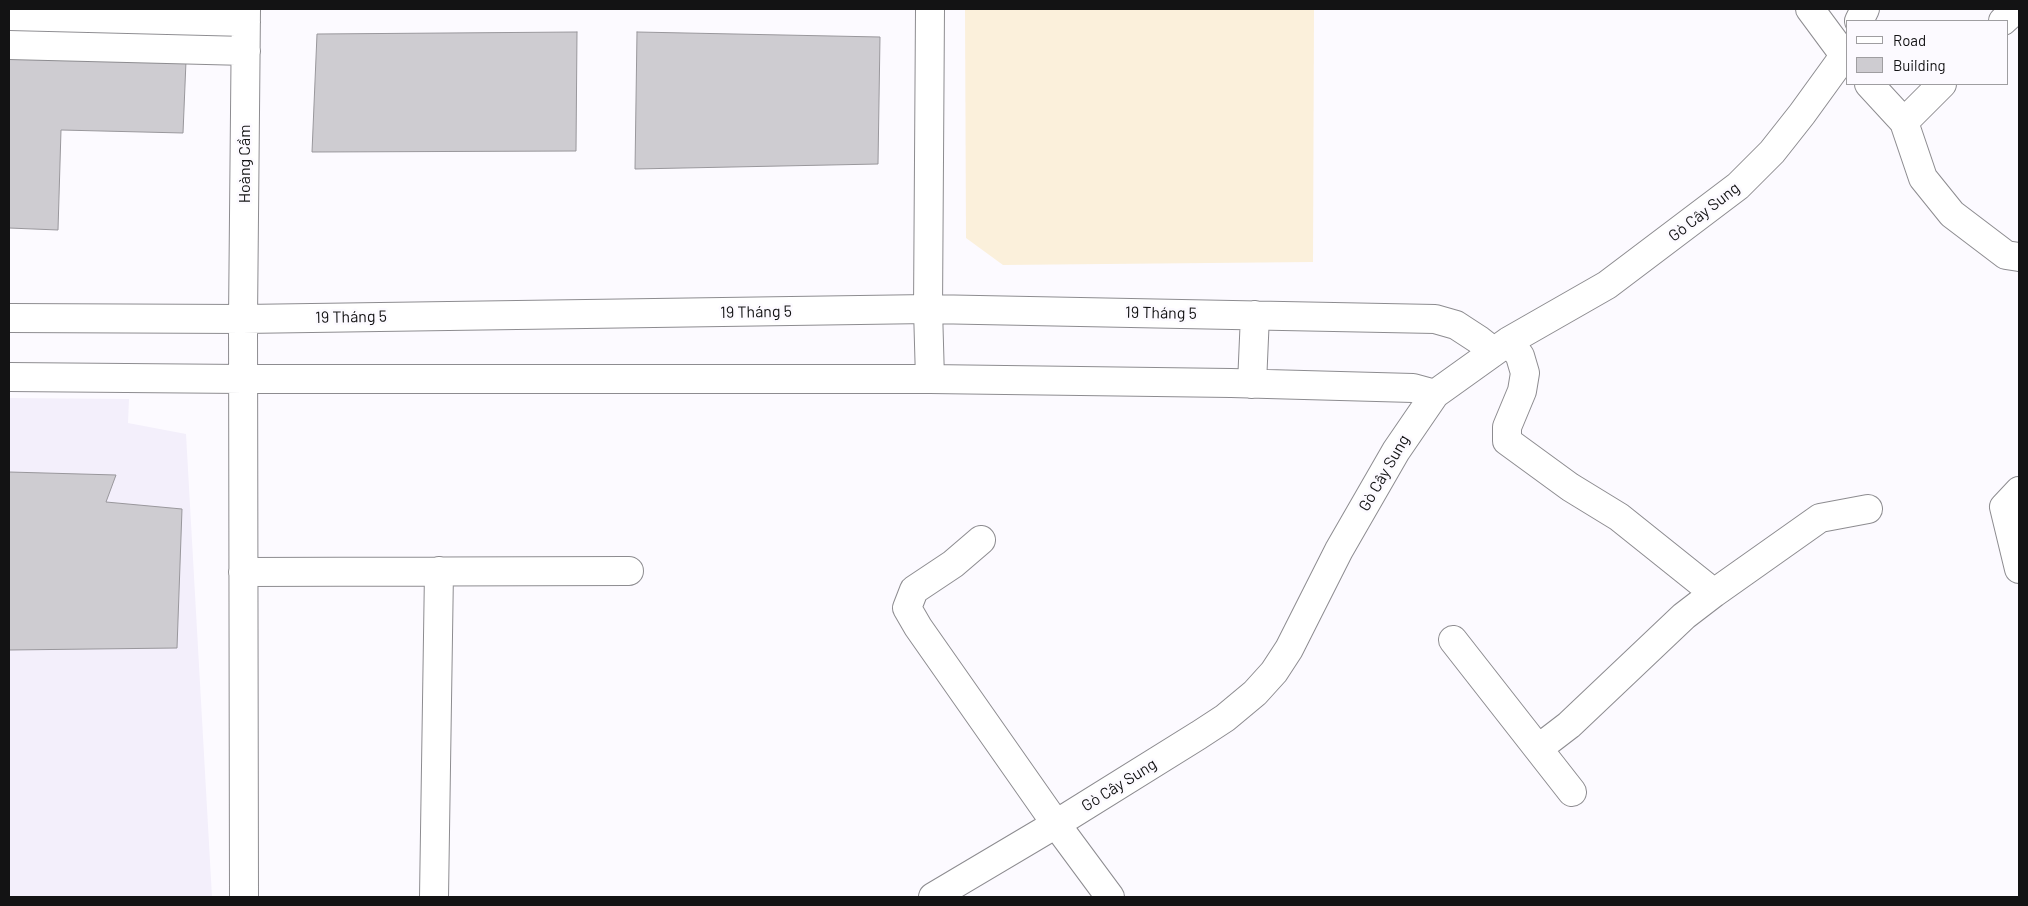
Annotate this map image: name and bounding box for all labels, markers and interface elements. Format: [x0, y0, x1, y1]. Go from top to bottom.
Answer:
legend [1846, 20, 2008, 85]
text: Road [1893, 31, 1926, 49]
text: Building [1893, 56, 1946, 74]
street label: Hoàng Cầm [235, 125, 255, 203]
street label: Gò Cây Sung [1665, 178, 1743, 246]
street label: 19 Tháng 5 [720, 302, 792, 322]
street label: 19 Tháng 5 [1125, 303, 1197, 323]
street label: 19 Tháng 5 [315, 307, 387, 327]
street label: Gò Cây Sung [1354, 431, 1414, 515]
street label: Gò Cây Sung [1078, 754, 1160, 816]

